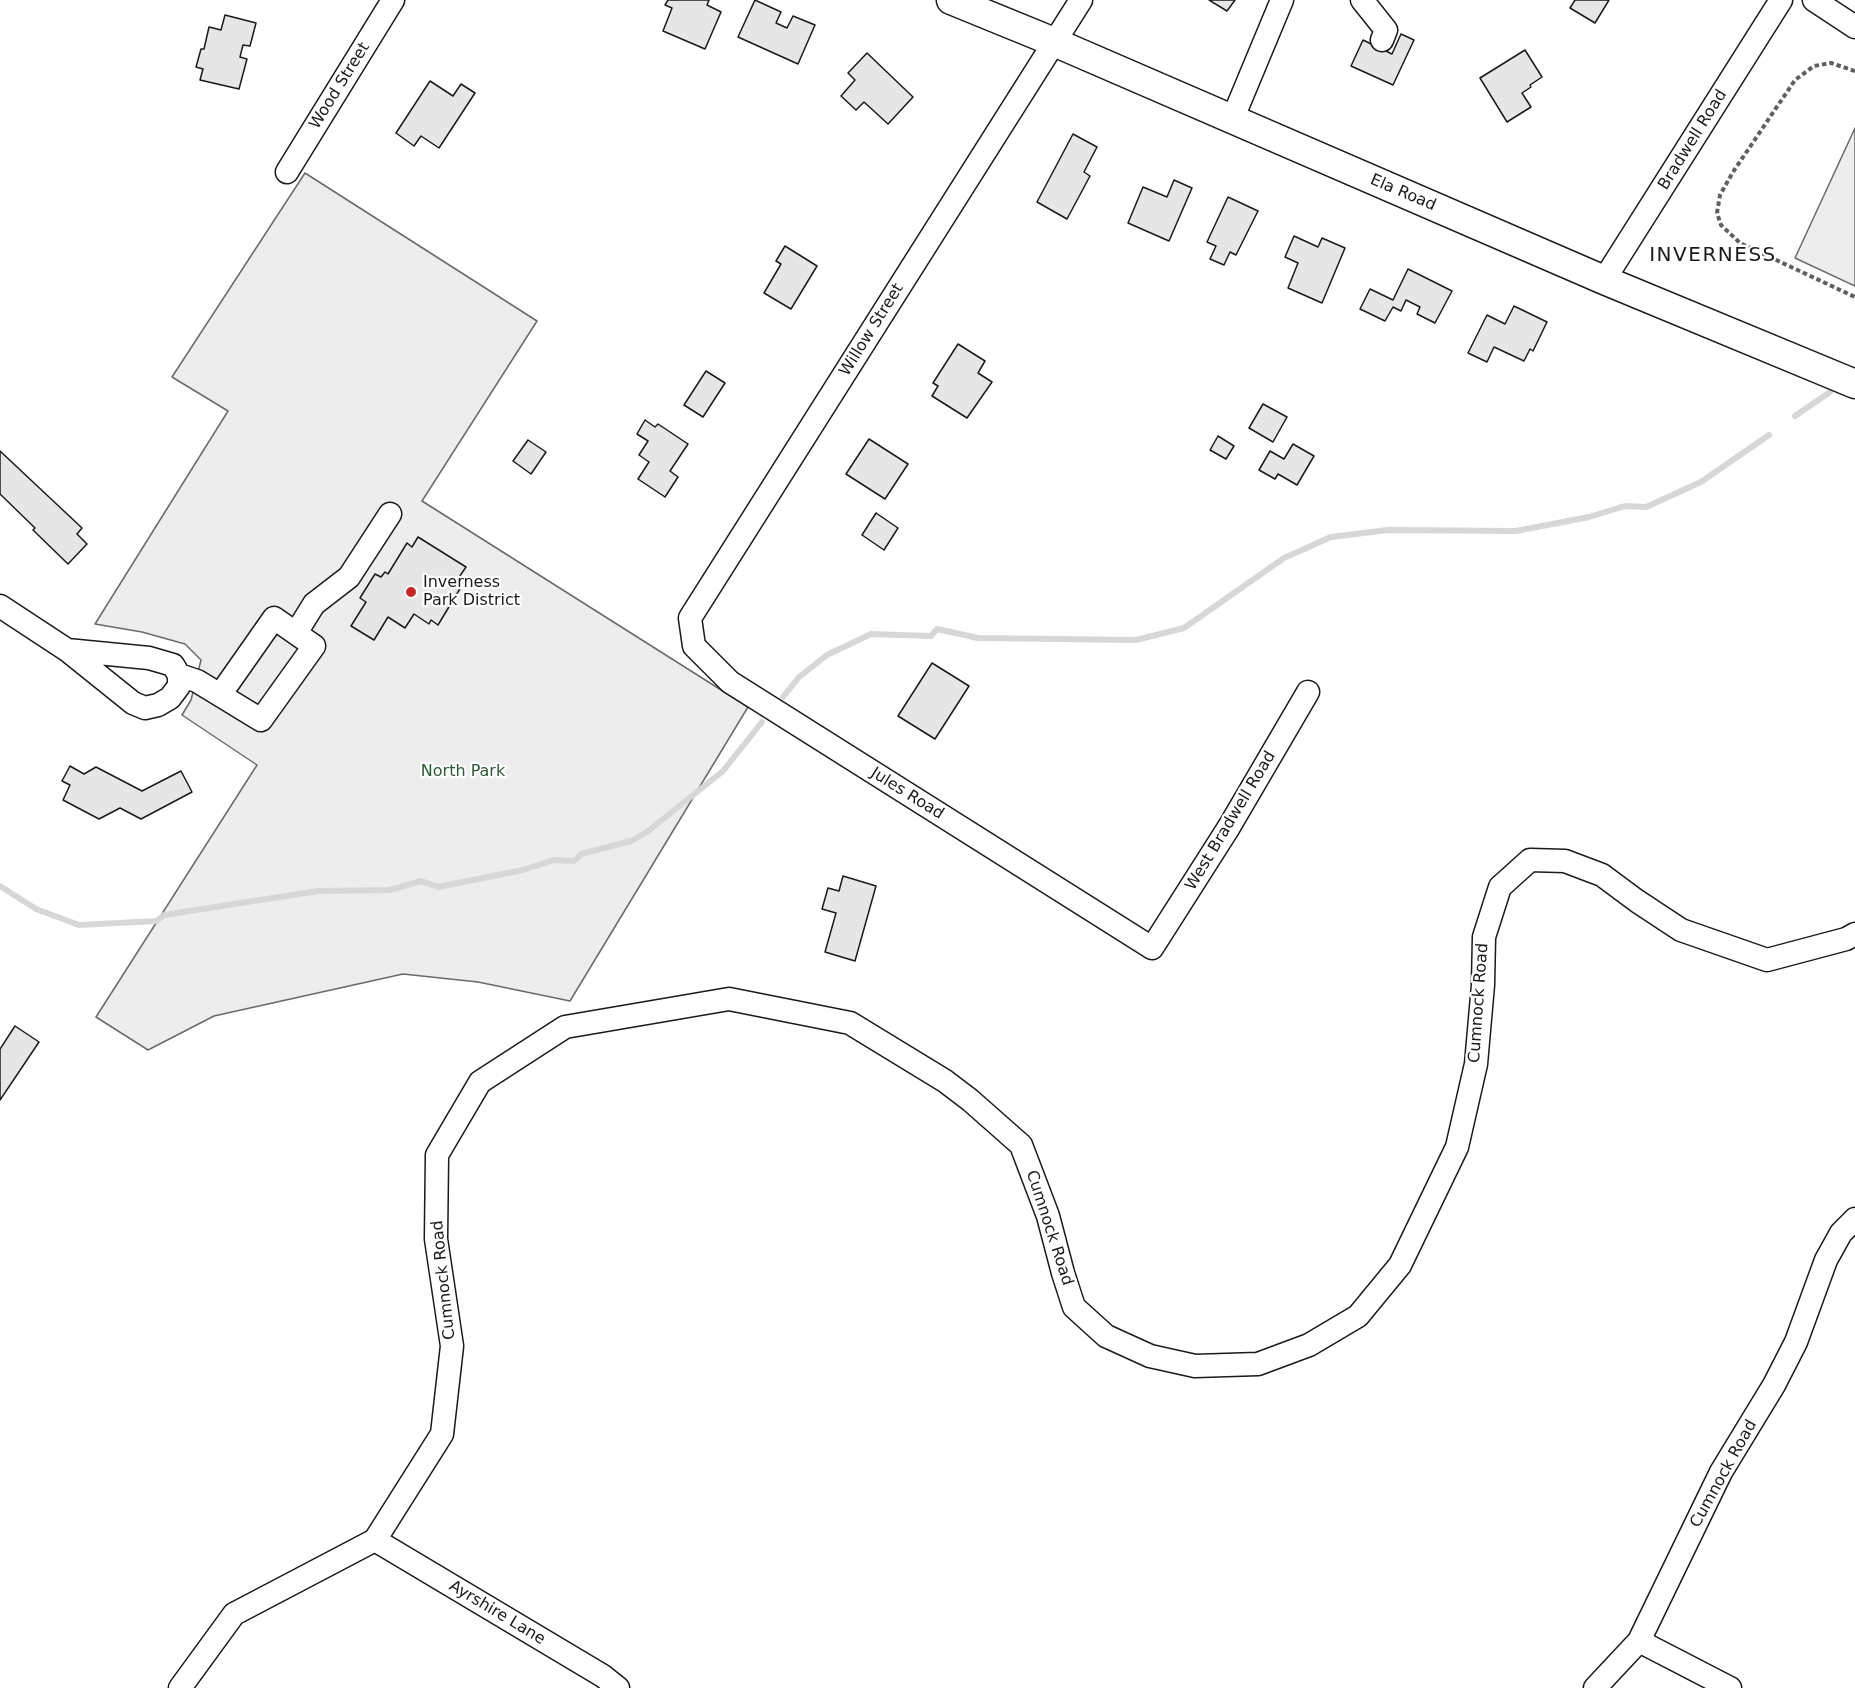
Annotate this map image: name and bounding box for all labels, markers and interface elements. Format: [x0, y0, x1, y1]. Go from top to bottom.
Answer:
street label: Wood Street [306, 39, 374, 133]
street label: Bradwell Road [1655, 86, 1731, 194]
street label: Ela Road [1367, 171, 1439, 215]
district label: INVERNESS [1649, 244, 1777, 268]
street label: Willow Street [836, 280, 908, 380]
place label: Inverness Park District [423, 573, 520, 611]
marker: Inverness Park District [404, 585, 418, 599]
street label: West Bradwell Road [1182, 748, 1280, 894]
park label: North Park [421, 762, 505, 782]
street label: Jules Road [867, 764, 947, 824]
street label: Cumnock Road [1465, 942, 1493, 1064]
street label: Cumnock Road [1021, 1168, 1077, 1288]
street label: Cumnock Road [428, 1219, 460, 1341]
street label: Cumnock Road [1686, 1417, 1762, 1531]
street label: Ayrshire Lane [445, 1577, 549, 1649]

